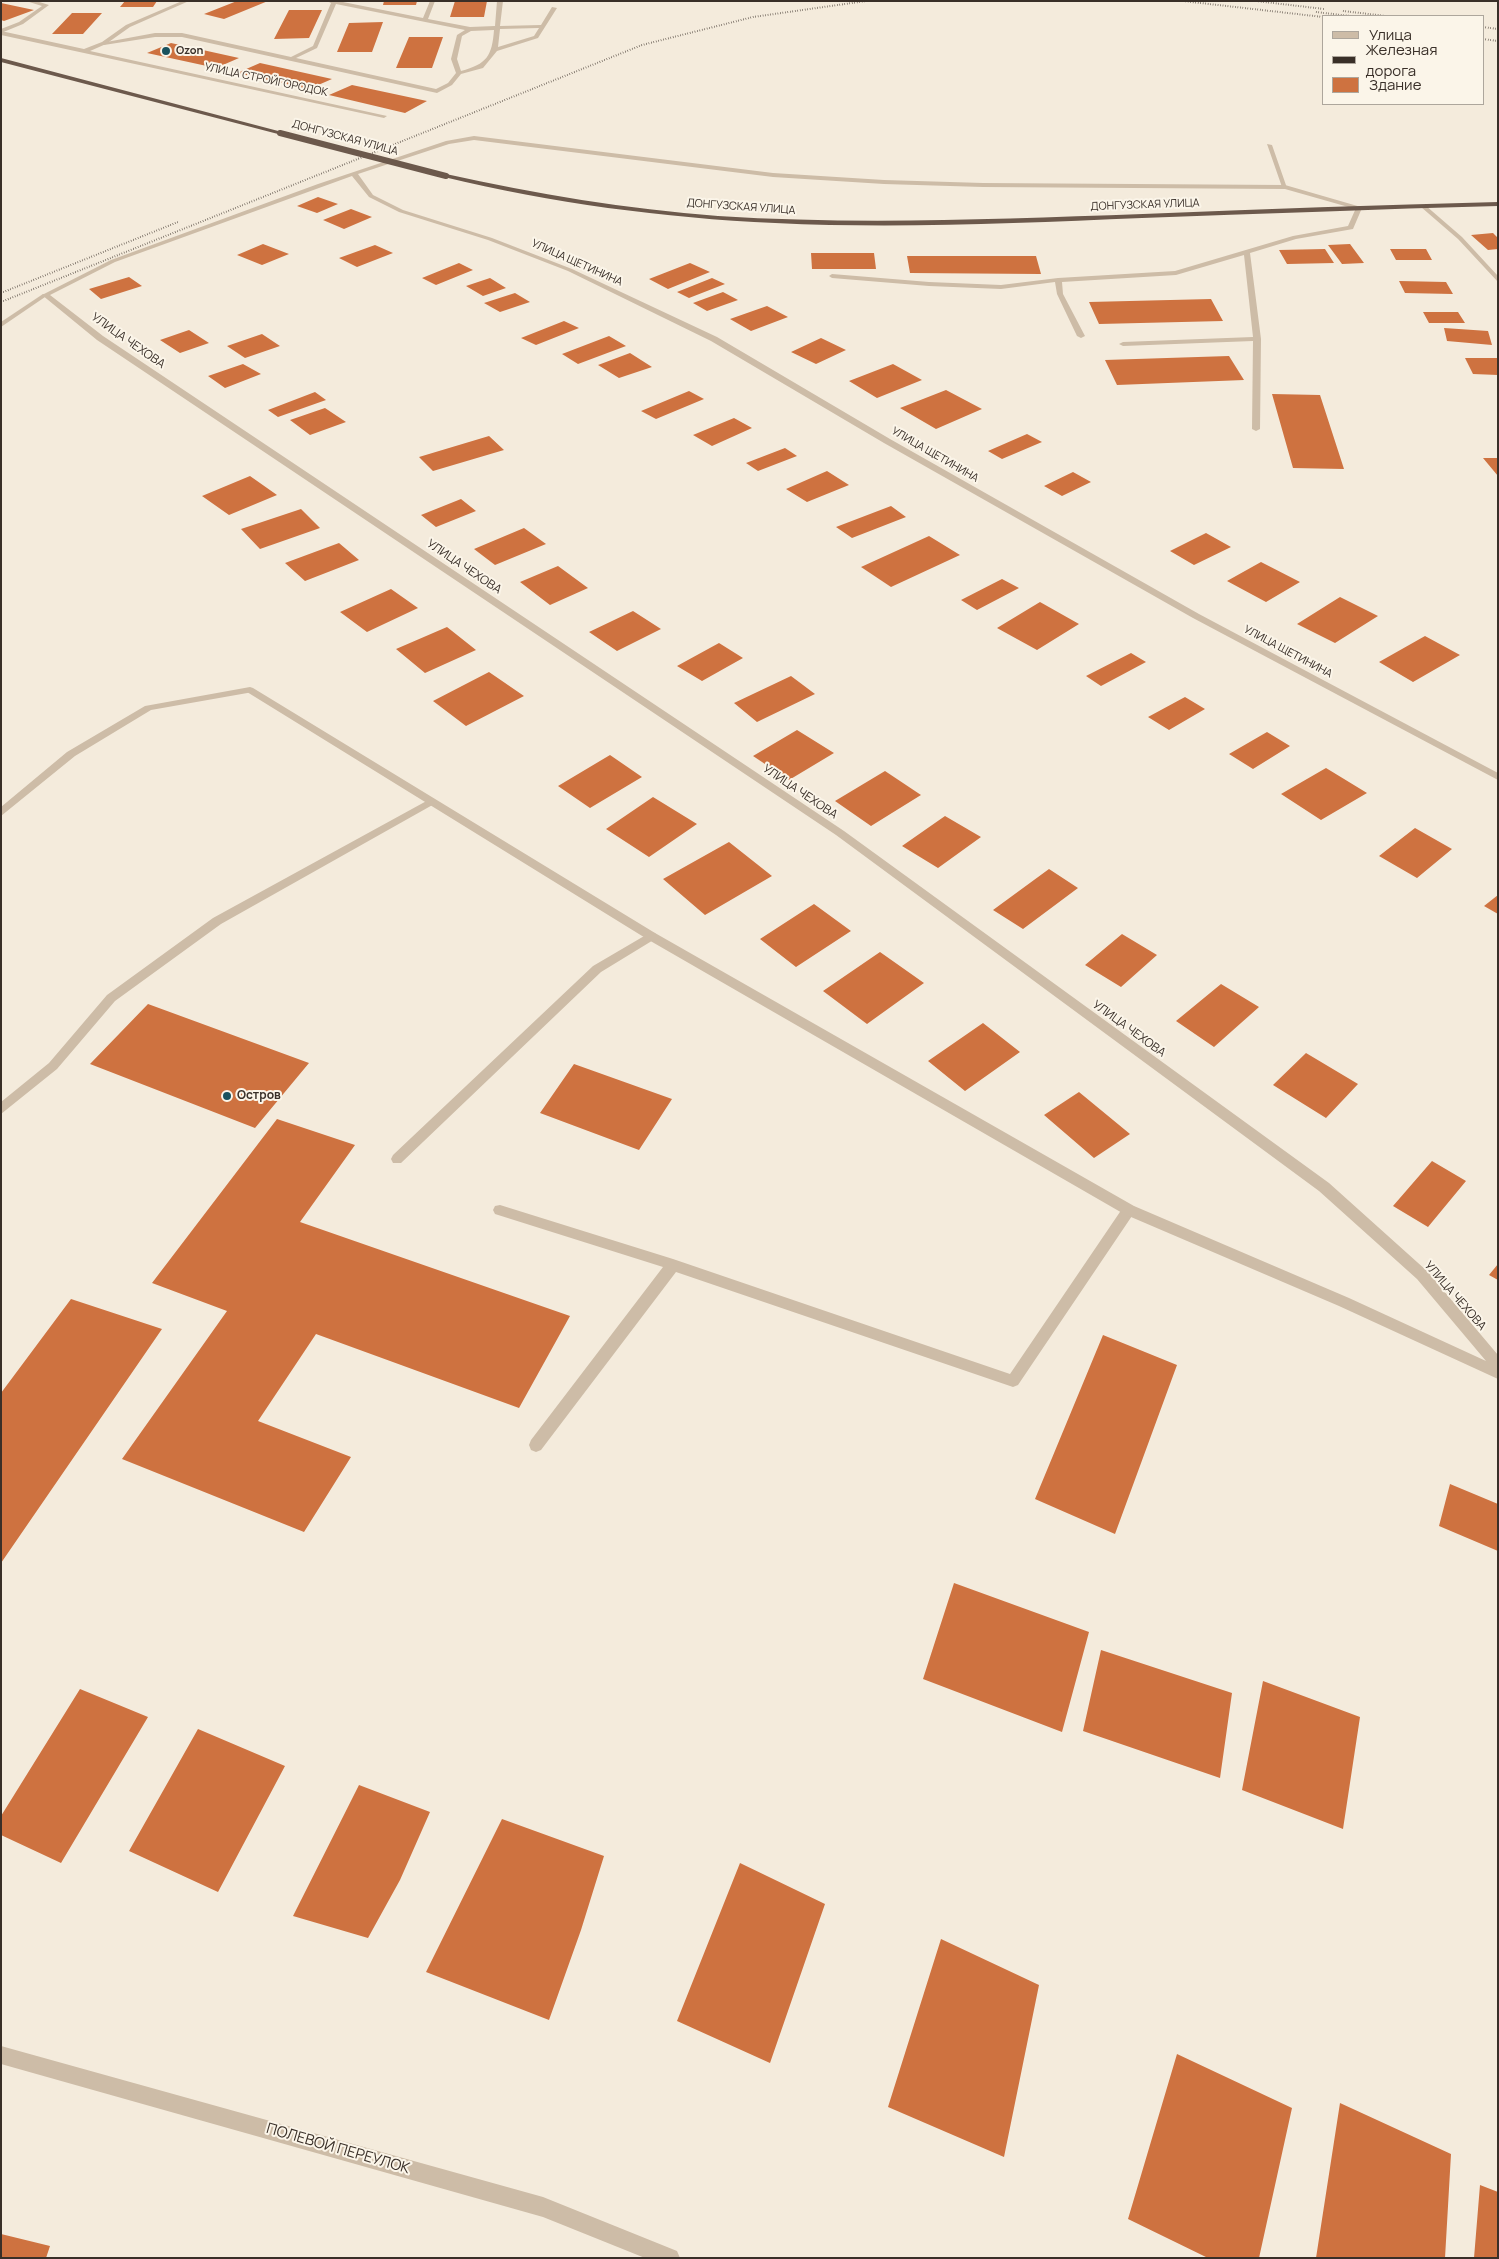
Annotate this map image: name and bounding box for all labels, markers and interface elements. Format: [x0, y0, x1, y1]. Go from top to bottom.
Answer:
legend [1322, 15, 1484, 105]
text: Улица [1369, 24, 1412, 45]
text: Железная дорога [1366, 39, 1437, 81]
place label: Ozon [176, 44, 203, 58]
marker: Ozon [160, 45, 172, 57]
street label: УЛИЦА СТРОЙГОРОДОК [203, 60, 329, 100]
text: Здание [1369, 74, 1421, 95]
street label: ДОНГУЗСКАЯ УЛИЦА [291, 118, 399, 158]
street label: ДОНГУЗСКАЯ УЛИЦА [686, 197, 796, 217]
street label: ДОНГУЗСКАЯ УЛИЦА [1090, 197, 1200, 213]
street label: УЛИЦА ЩЕТИНИНА [529, 237, 625, 289]
street label: УЛИЦА ЧЕХОВА [88, 310, 168, 372]
street label: УЛИЦА ЩЕТИНИНА [889, 425, 981, 485]
street label: УЛИЦА ЧЕХОВА [424, 537, 504, 597]
street label: УЛИЦА ЩЕТИНИНА [1241, 623, 1335, 681]
street label: УЛИЦА ЧЕХОВА [760, 762, 840, 822]
street label: УЛИЦА ЧЕХОВА [1090, 998, 1168, 1060]
place label: Остров [237, 1089, 281, 1103]
marker: Остров [221, 1090, 233, 1102]
street label: УЛИЦА ЧЕХОВА [1421, 1258, 1489, 1334]
street label: ПОЛЕВОЙ ПЕРЕУЛОК [264, 2120, 412, 2178]

